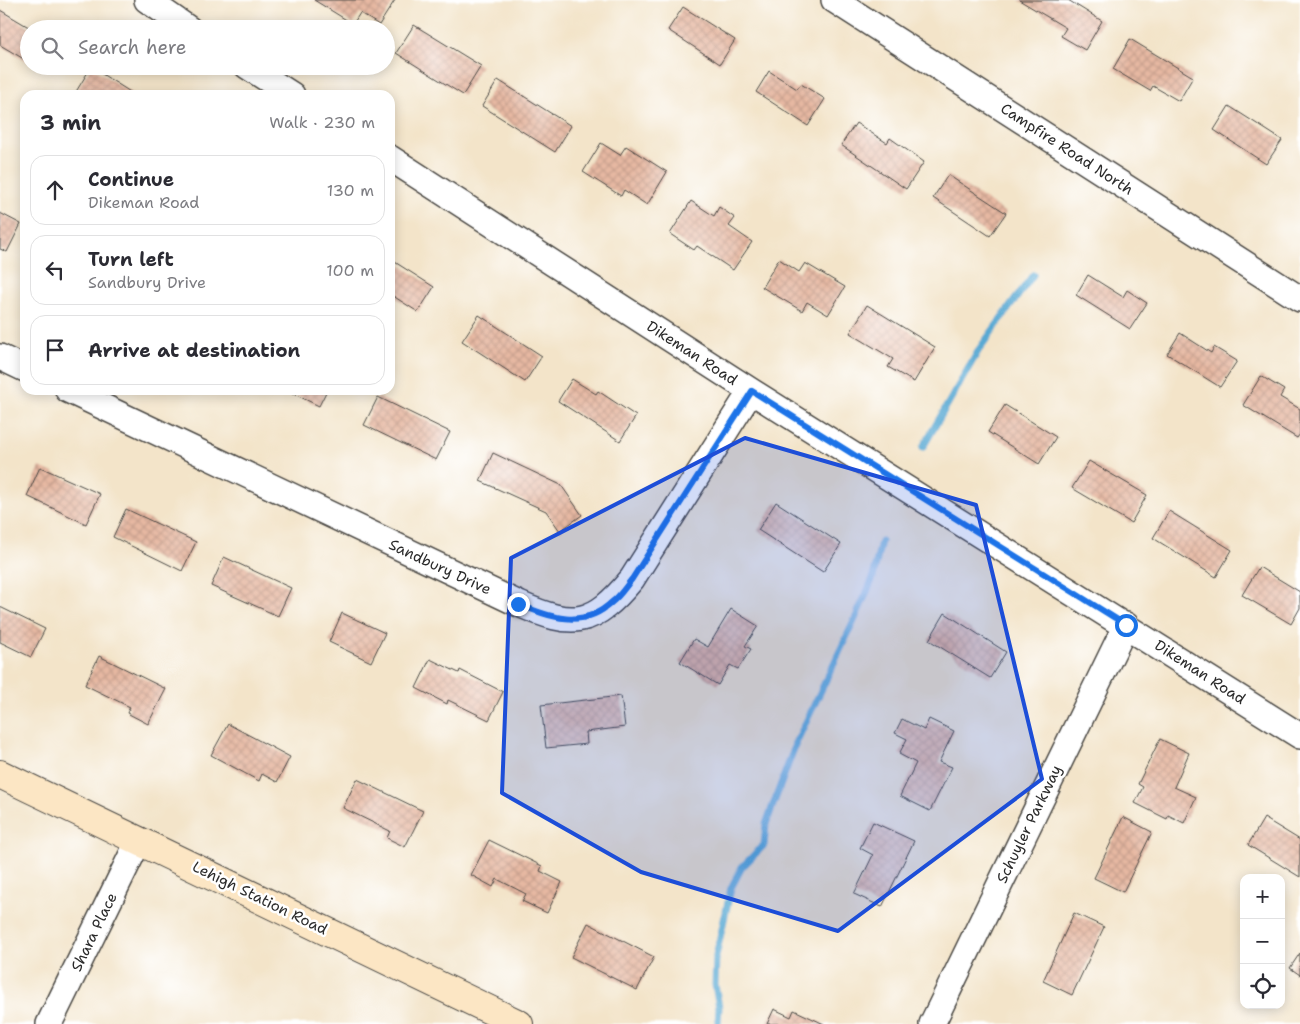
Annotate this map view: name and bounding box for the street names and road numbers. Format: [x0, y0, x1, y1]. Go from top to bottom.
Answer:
street label: Campfire Road North [997, 99, 1137, 199]
street label: Dikeman Road [643, 316, 742, 390]
street label: Sandbury Drive [386, 535, 494, 599]
street label: Dikeman Road [1151, 635, 1250, 709]
street label: Schuyler Parkway [992, 762, 1066, 886]
street label: Lehigh Station Road [189, 857, 331, 940]
street label: Shara Place [66, 889, 122, 975]

